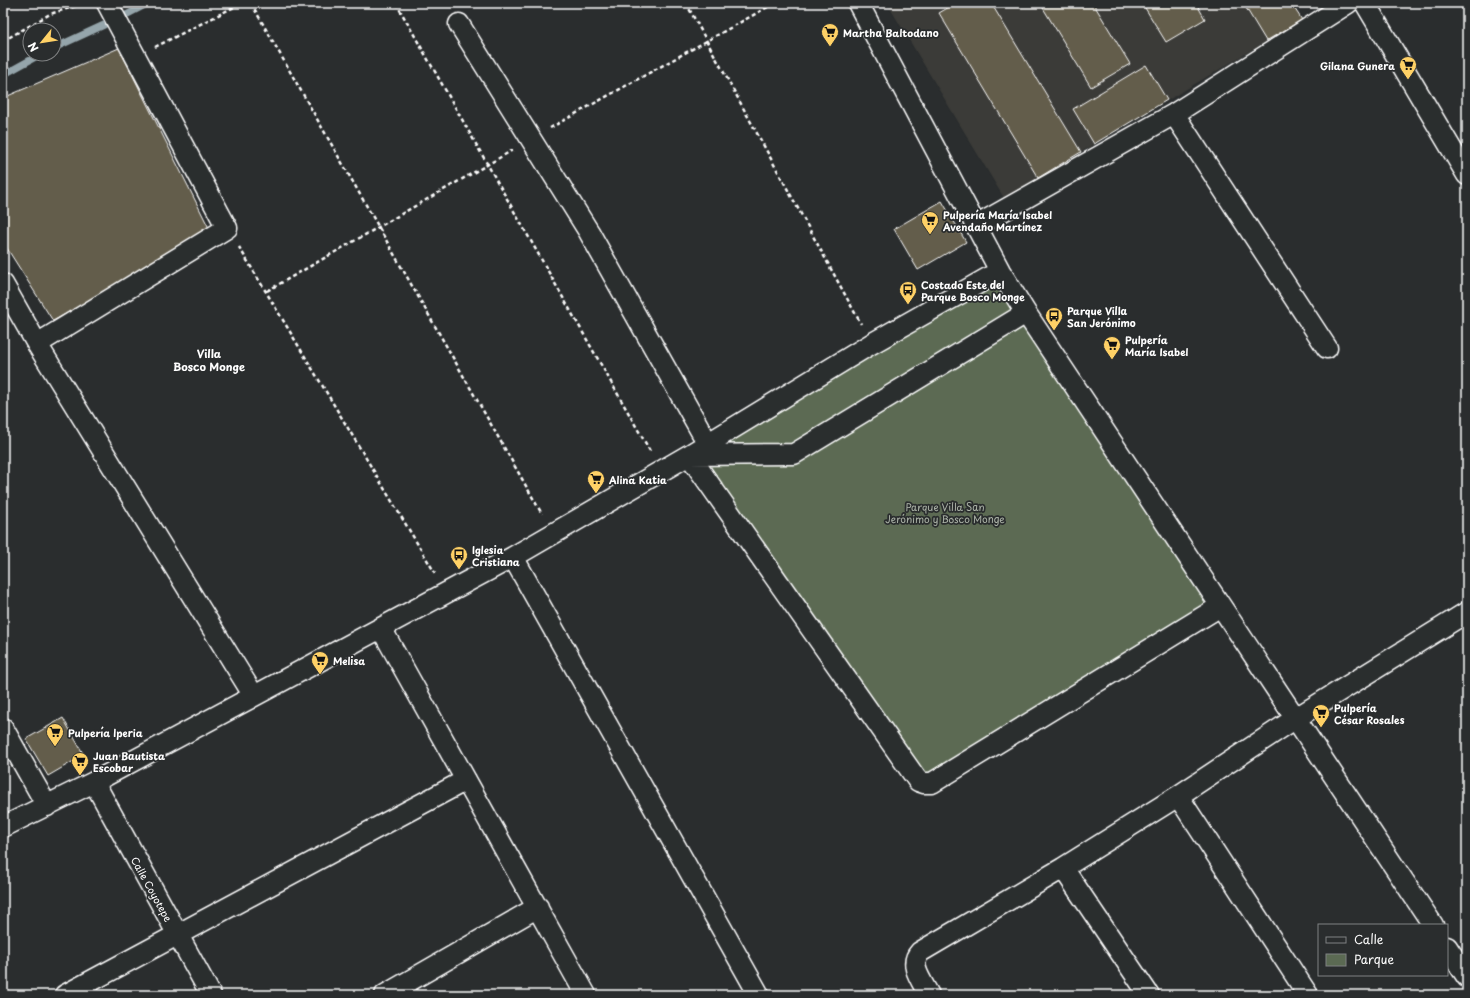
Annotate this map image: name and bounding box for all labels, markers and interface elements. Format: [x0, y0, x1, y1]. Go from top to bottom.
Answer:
north arrow [22, 22, 62, 62]
supermarket icon: Martha Baltodano [820, 22, 840, 47]
place label: Martha Baltodano [843, 25, 939, 40]
text: N [23, 39, 42, 55]
supermarket icon: Gilana Gunera [1398, 55, 1418, 80]
place label: Gilana Gunera [1320, 58, 1395, 73]
place label: Pulpería María Isabel Avendaño Martínez [942, 207, 1052, 234]
supermarket icon: Pulpería María Isabel Avendaño Martínez [920, 210, 940, 235]
place label: Costado Este del Parque Bosco Monge [921, 277, 1025, 304]
bus stop icon: Costado Este del Parque Bosco Monge [898, 280, 918, 305]
place label: Parque Villa San Jerónimo [1067, 303, 1136, 330]
bus stop icon: Parque Villa San Jerónimo [1044, 306, 1064, 331]
place label: Pulpería María Isabel [1125, 332, 1189, 359]
supermarket icon: Pulpería María Isabel [1102, 335, 1122, 360]
district label: Villa Bosco Monge [173, 345, 245, 375]
supermarket icon: Alina Katia [586, 469, 606, 494]
place label: Alina Katia [608, 472, 667, 487]
park label: Parque Villa San Jerónimo y Bosco Monge [885, 499, 1005, 527]
place label: Iglesia Cristiana [472, 542, 520, 569]
bus stop icon: Iglesia Cristiana [449, 545, 469, 570]
supermarket icon: Melisa [310, 650, 330, 675]
place label: Melisa [333, 653, 365, 668]
place label: Pulpería César Rosales [1334, 700, 1405, 727]
supermarket icon: Pulpería César Rosales [1311, 703, 1331, 728]
supermarket icon: Pulpería lperia [45, 722, 65, 747]
place label: Pulpería lperia [68, 725, 143, 740]
place label: Juan Bautista Escobar [93, 748, 165, 775]
supermarket icon: Juan Bautista Escobar [70, 751, 90, 776]
street label: Calle Coyotepe [128, 854, 176, 925]
legend [1318, 924, 1448, 976]
text: Calle [1354, 930, 1384, 948]
text: Parque [1354, 950, 1394, 968]

